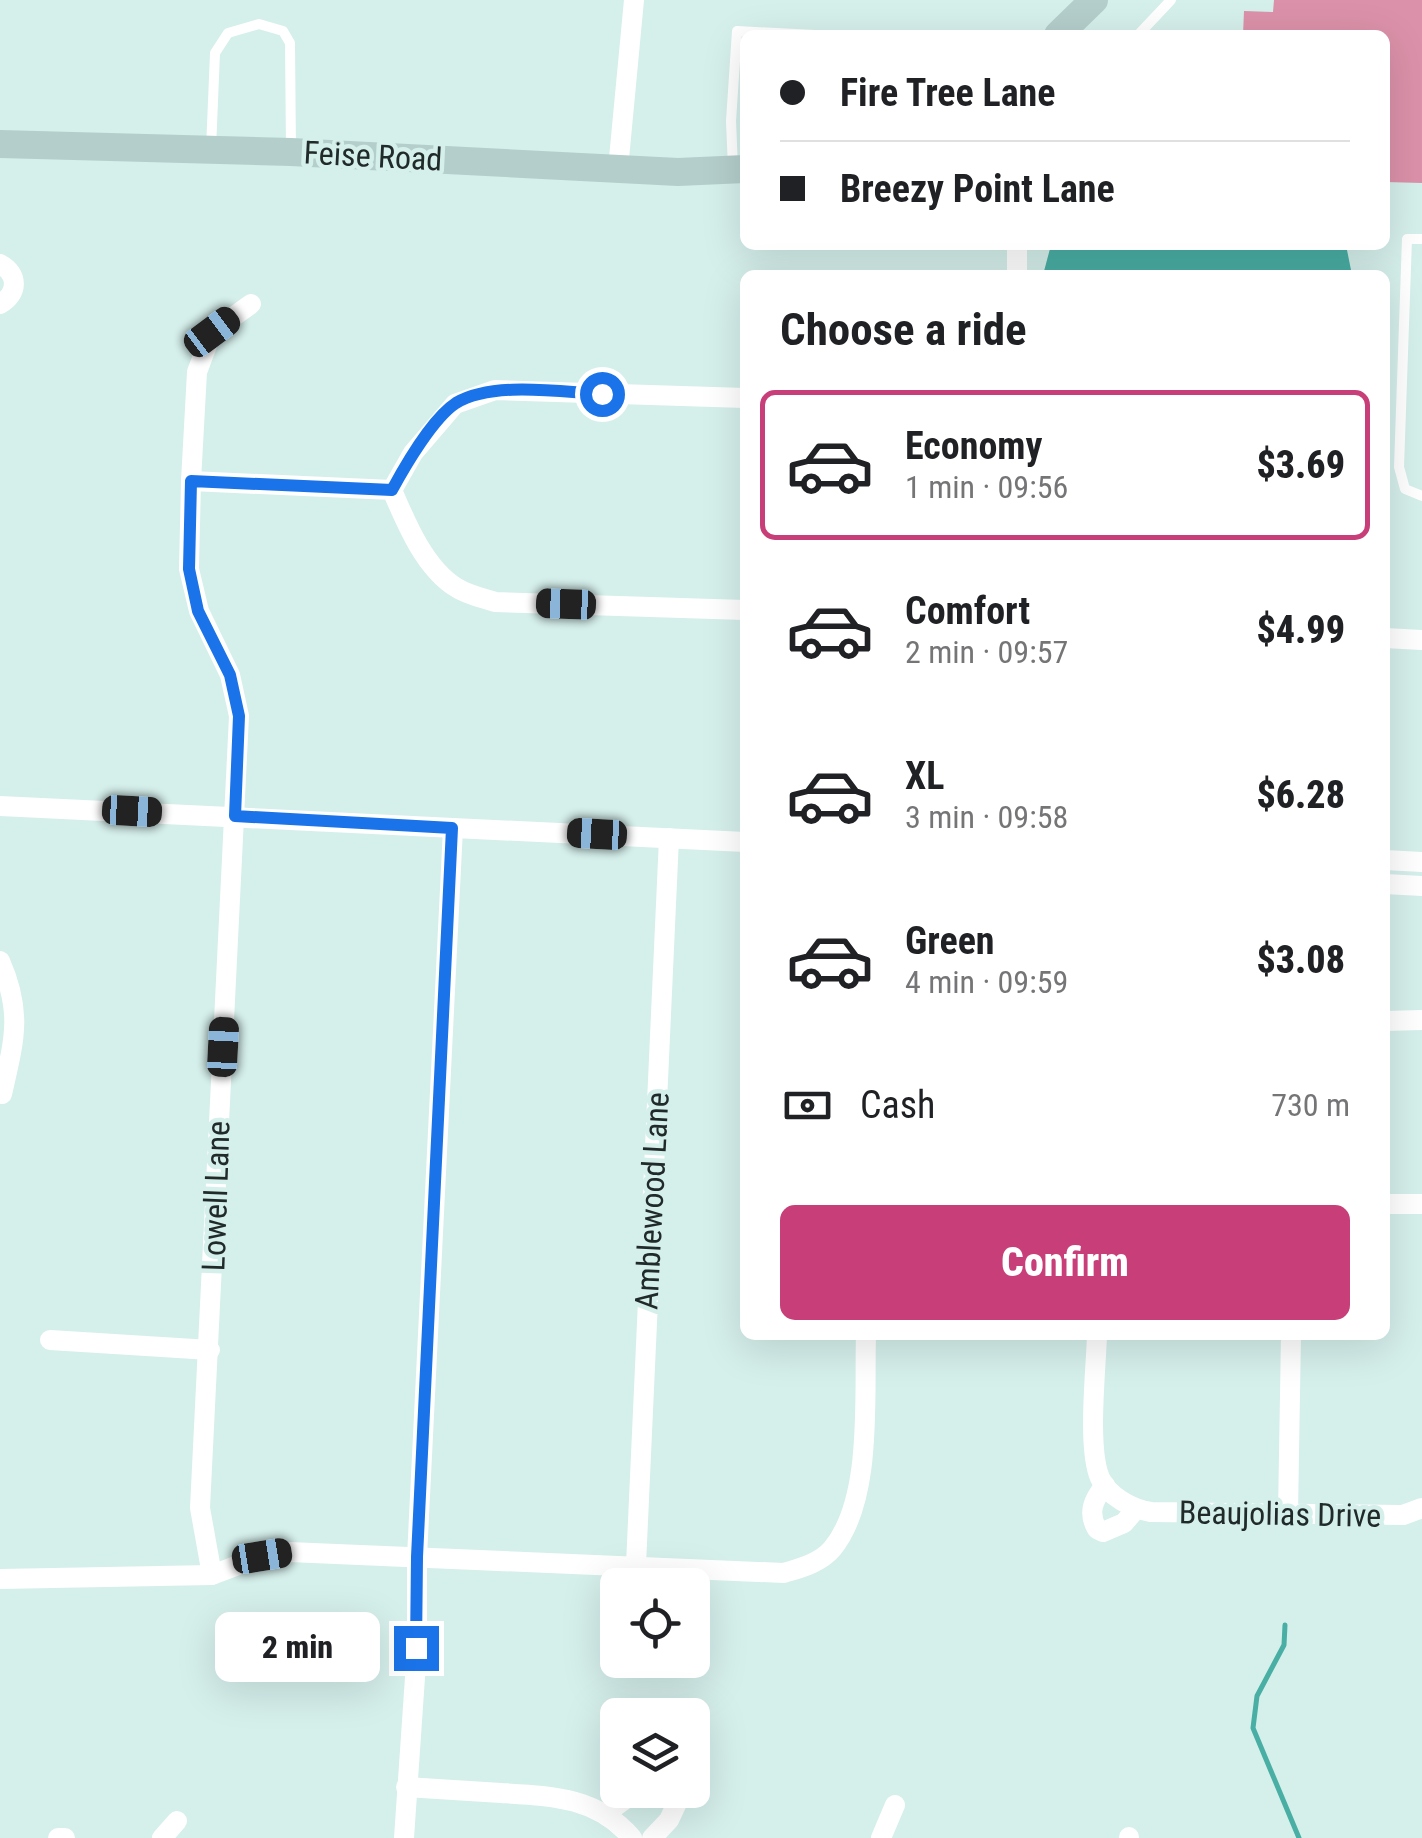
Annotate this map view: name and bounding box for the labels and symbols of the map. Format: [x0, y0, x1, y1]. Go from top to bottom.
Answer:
street label: Feise Road [303, 133, 443, 179]
car [179, 302, 245, 362]
route start [580, 372, 625, 417]
car [535, 588, 597, 620]
car [101, 794, 163, 828]
car [566, 817, 628, 851]
car [206, 1016, 240, 1078]
street label: Amblewood Lane [627, 1091, 677, 1311]
street label: Lowell Lane [194, 1120, 238, 1272]
street label: Beaujolias Drive [1179, 1493, 1381, 1535]
car [230, 1536, 294, 1576]
callout: 2 min [216, 1613, 381, 1683]
route end [394, 1626, 439, 1671]

